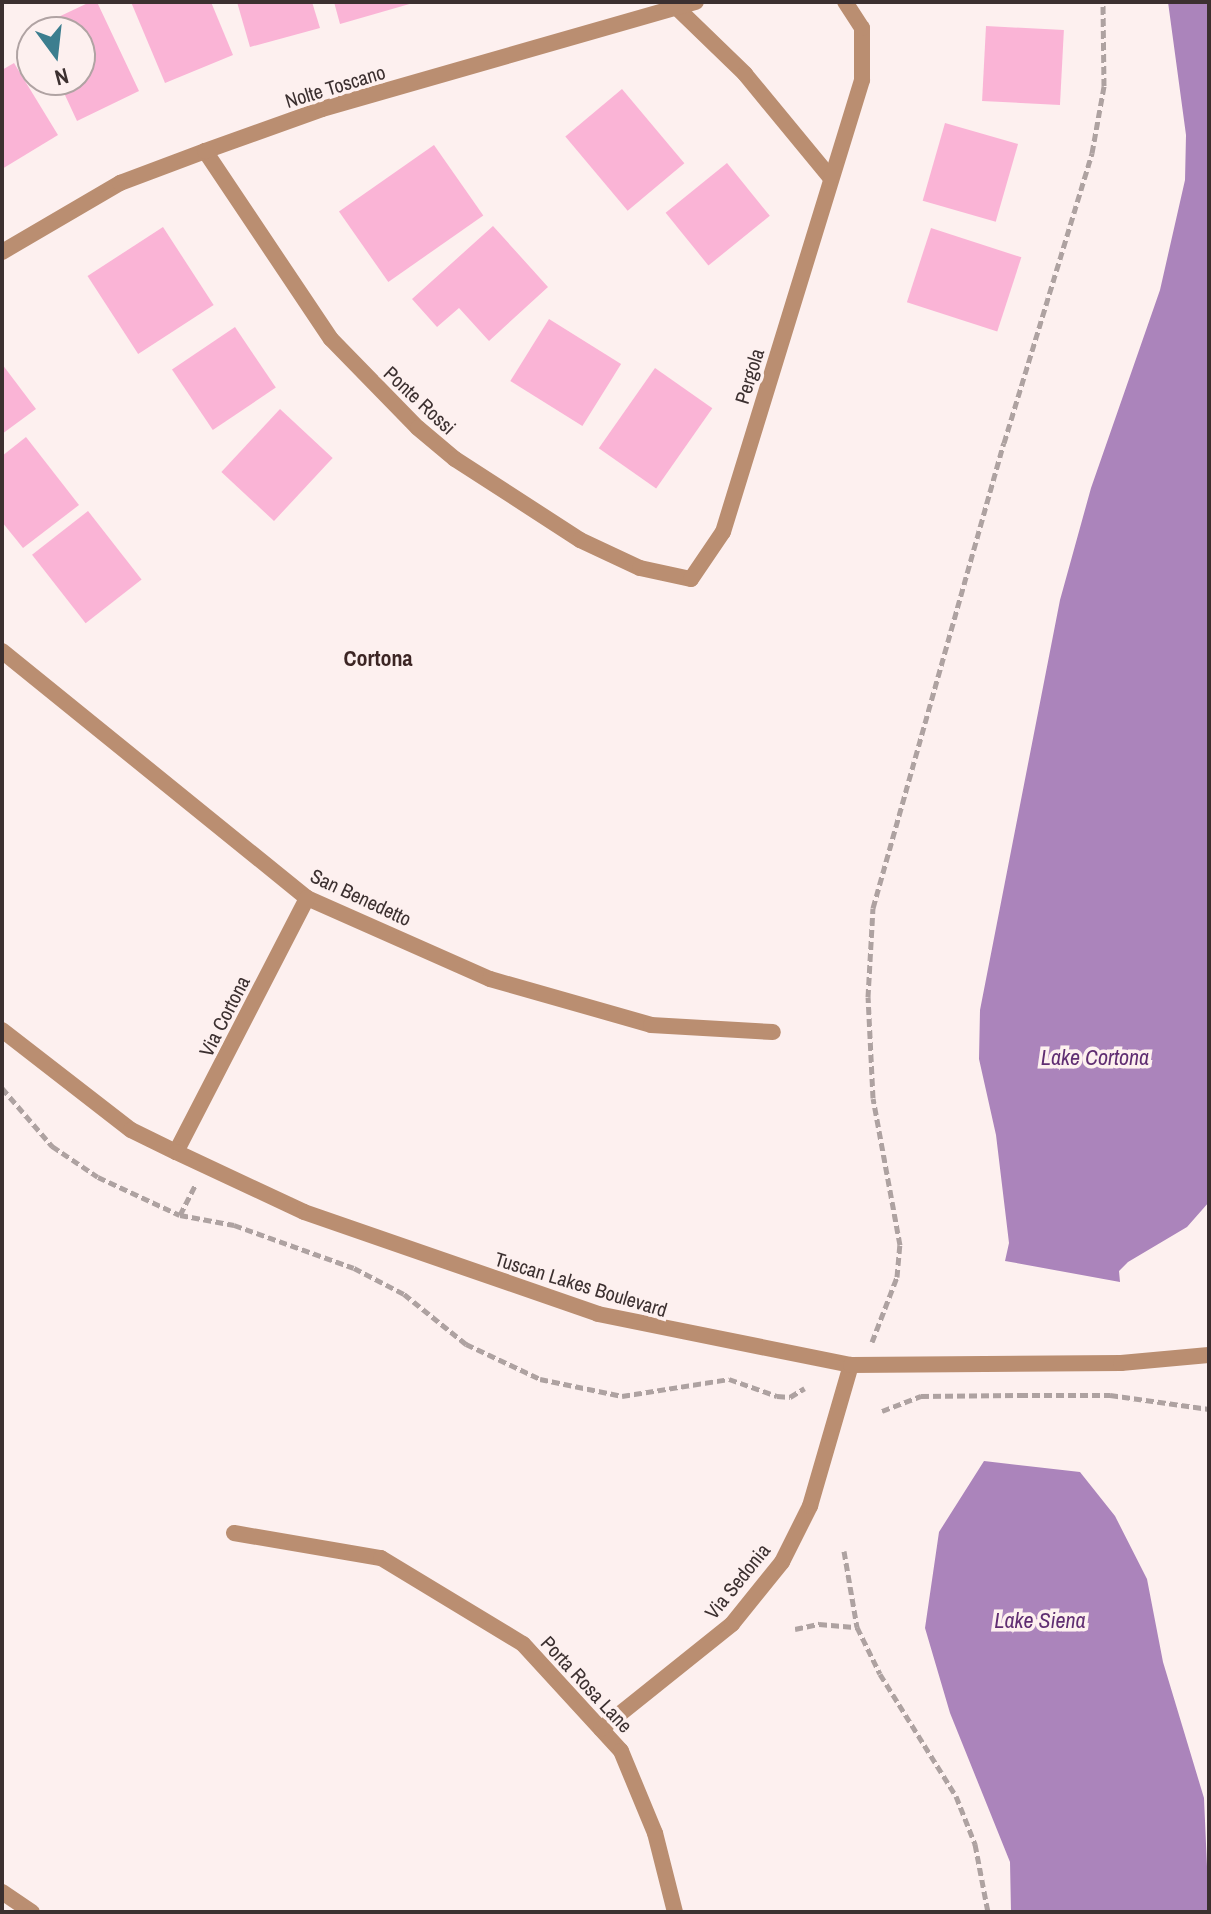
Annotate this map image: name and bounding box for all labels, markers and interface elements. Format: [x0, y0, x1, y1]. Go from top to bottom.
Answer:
north arrow [16, 16, 96, 96]
street label: Nolte Toscano [282, 59, 388, 113]
text: N [52, 61, 72, 93]
street label: Pergola [729, 345, 769, 407]
street label: Ponte Rossi [379, 361, 461, 439]
district label: Cortona [343, 646, 413, 672]
street label: San Benedetto [307, 863, 415, 931]
street label: Via Cortona [194, 972, 254, 1060]
water label: Lake Cortona [1041, 1045, 1149, 1071]
street label: Tuscan Lakes Boulevard [492, 1246, 670, 1322]
street label: Via Sedonia [699, 1538, 775, 1624]
water label: Lake Siena [994, 1608, 1086, 1634]
street label: Porta Rosa Lane [536, 1631, 638, 1737]

